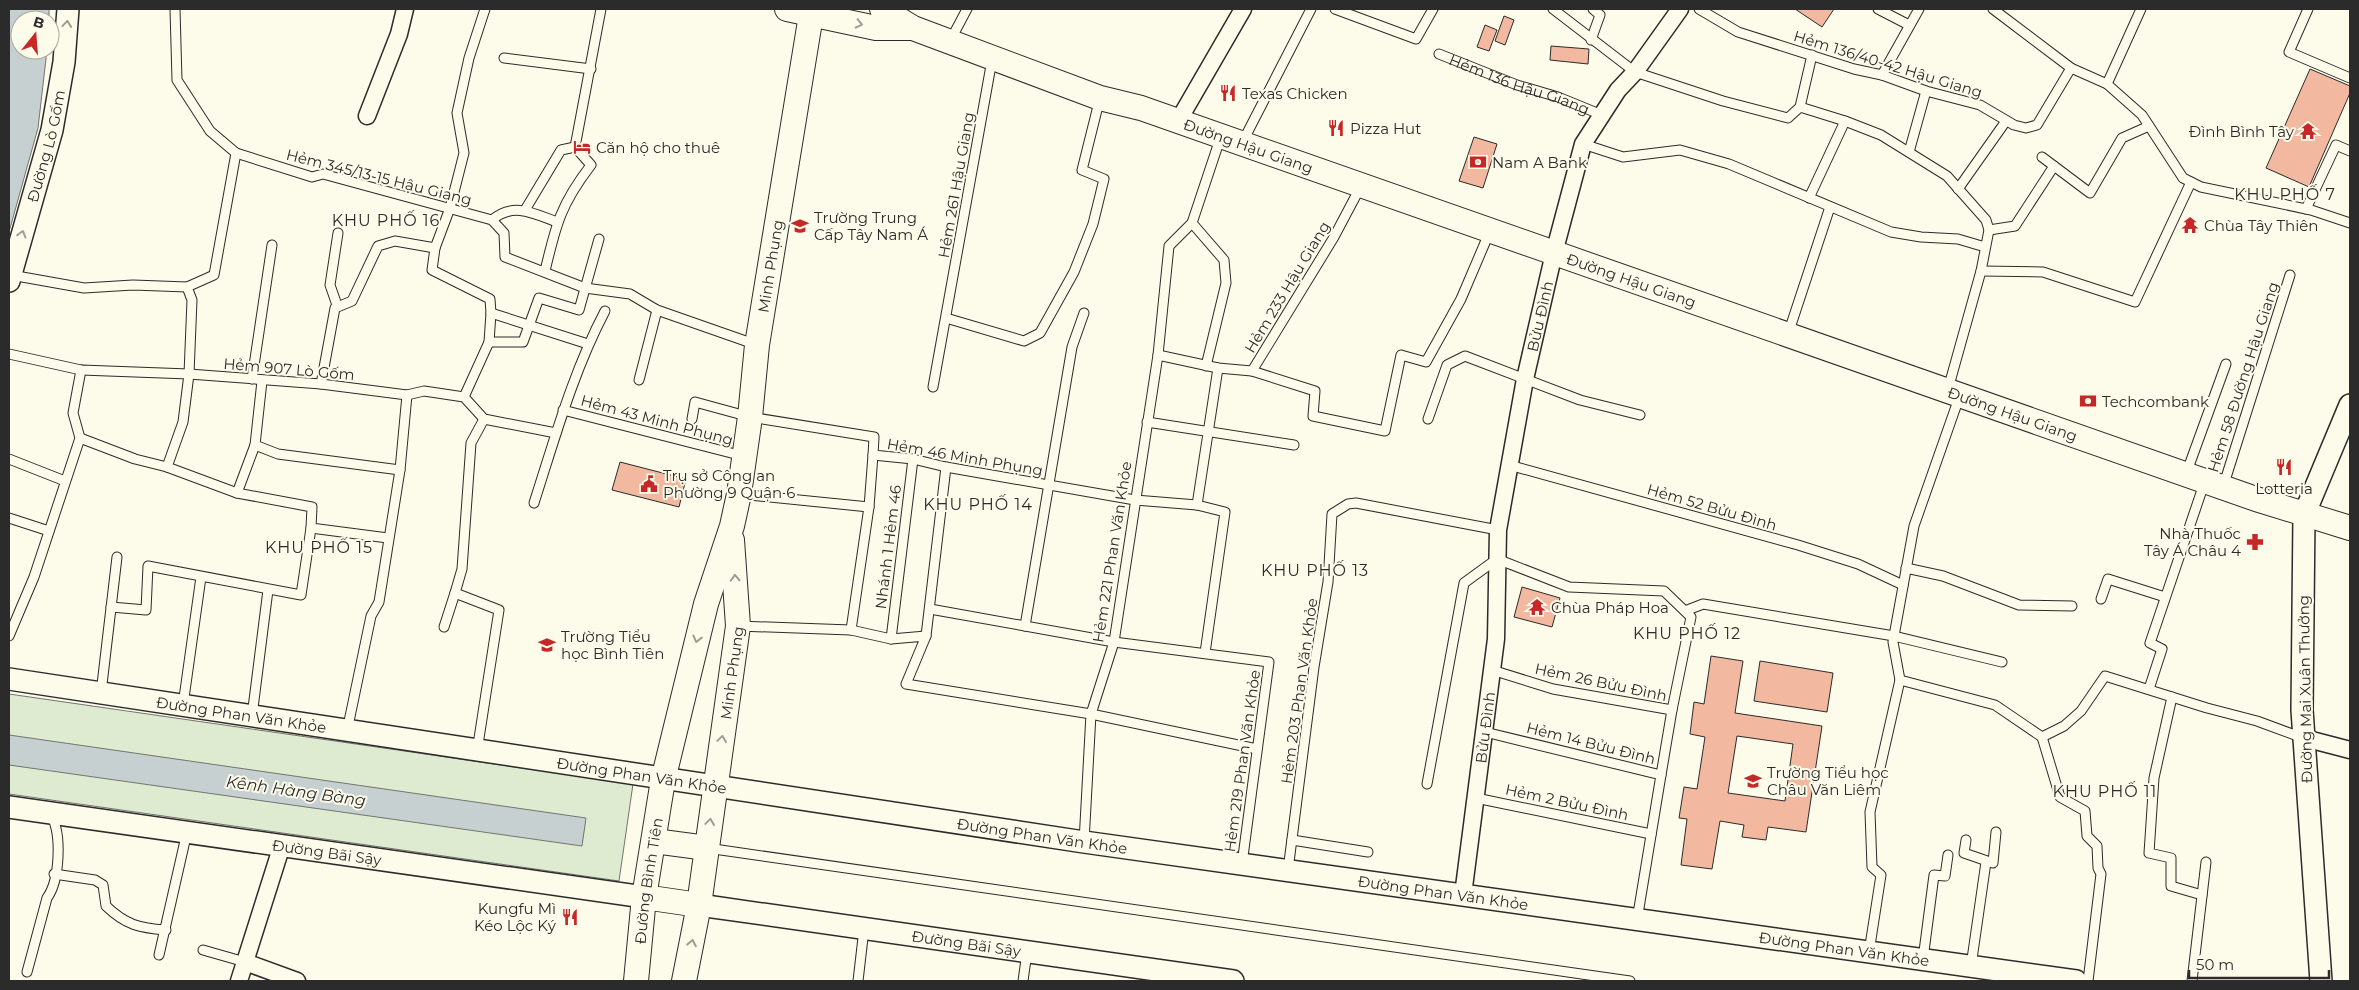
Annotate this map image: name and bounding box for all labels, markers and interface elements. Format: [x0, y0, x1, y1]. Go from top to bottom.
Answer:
north arrow [10, 10, 60, 60]
text: B [31, 12, 47, 33]
one-way arrow [854, 19, 863, 29]
one-way arrow [61, 20, 72, 28]
street label: Hẻm 136/40-42 Hậu Giang [1791, 26, 1985, 102]
street label: Hẻm 136 Hậu Giang [1447, 50, 1593, 118]
restaurant icon: Texas Chicken [1218, 83, 1238, 103]
place label: Texas Chicken [1242, 84, 1348, 103]
street label: Đường Lò Gốm [22, 88, 68, 204]
street label: Hẻm 261 Hậu Giang [934, 110, 978, 260]
street label: Đường Hậu Giang [1181, 114, 1316, 177]
restaurant icon: Pizza Hut [1326, 118, 1346, 138]
place label: Pizza Hut [1350, 119, 1421, 138]
temple icon: Đình Bình Tây [2298, 121, 2318, 141]
place label: Đình Bình Tây [2189, 122, 2295, 141]
hotel icon: Căn hộ cho thuê [572, 137, 592, 157]
place label: Căn hộ cho thuê [596, 138, 720, 157]
street label: Hẻm 345/13-15 Hậu Giang [284, 145, 474, 209]
bank icon: Nam A Bank [1468, 152, 1488, 172]
place label: Nam A Bank [1492, 153, 1587, 172]
district label: KHU PHỐ 7 [2234, 184, 2336, 204]
place label: Trường Trung Cấp Tây Nam Á [814, 208, 928, 244]
district label: KHU PHỐ 16 [332, 210, 440, 230]
temple icon: Chùa Tây Thiên [2180, 215, 2200, 235]
school or university icon: Trường Trung Cấp Tây Nam Á [790, 216, 810, 236]
place label: Chùa Tây Thiên [2204, 216, 2318, 235]
street label: Minh Phụng [753, 218, 787, 314]
street label: Hẻm 233 Hậu Giang [1240, 218, 1334, 356]
one-way arrow [17, 230, 27, 238]
street label: Đường Hậu Giang [1564, 249, 1699, 311]
street label: Bửu Đình [1522, 279, 1557, 353]
street label: Hẻm 58 Đường Hậu Giang [2203, 279, 2283, 475]
street label: Hẻm 907 Lò Gốm [223, 354, 355, 384]
street label: Đường Hậu Giang [1945, 382, 2080, 445]
street label: Hẻm 43 Minh Phụng [579, 390, 735, 450]
bank icon: Techcombank [2078, 391, 2098, 411]
place label: Techcombank [2102, 392, 2209, 411]
street label: Hẻm 46 Minh Phụng [886, 434, 1044, 480]
restaurant icon: Lotteria [2274, 457, 2294, 477]
street label: Hẻm 221 Phan Văn Khỏe [1088, 460, 1136, 644]
place label: Trụ sở Công an Phường 9 Quận 6 [663, 466, 795, 502]
public building icon: Trụ sở Công an Phường 9 Quận 6 [639, 474, 659, 494]
street label: Hẻm 52 Bửu Đình [1645, 479, 1779, 535]
place label: Lotteria [2255, 479, 2313, 498]
street label: Nhánh 1 Hẻm 46 [871, 484, 905, 610]
district label: KHU PHỐ 14 [923, 494, 1033, 514]
place label: Nhà Thuốc Tây Á Châu 4 [2144, 524, 2241, 560]
pharmacy icon: Nhà Thuốc Tây Á Châu 4 [2245, 532, 2265, 552]
district label: KHU PHỐ 15 [265, 537, 373, 557]
district label: KHU PHỐ 13 [1261, 560, 1369, 580]
one-way arrow [729, 573, 740, 581]
street label: Đường Mai Xuân Thưởng [2294, 595, 2316, 783]
street label: Hẻm 203 Phan Văn Khỏe [1277, 597, 1321, 785]
temple icon: Chùa Pháp Hoa [1527, 597, 1547, 617]
place label: Chùa Pháp Hoa [1551, 598, 1669, 617]
district label: KHU PHỐ 12 [1633, 623, 1741, 643]
street label: Minh Phụng [716, 625, 747, 721]
place label: Trường Tiểu học Bình Tiên [561, 627, 664, 663]
school or university icon: Trường Tiểu học Bình Tiên [537, 635, 557, 655]
one-way arrow [693, 635, 703, 643]
street label: Hẻm 26 Bửu Đình [1533, 659, 1669, 705]
street label: Hẻm 219 Phan Văn Khỏe [1220, 669, 1264, 853]
street label: Bửu Đình [1471, 690, 1499, 764]
street label: Đường Phan Văn Khỏe [155, 692, 328, 737]
street label: Hẻm 14 Bửu Đình [1524, 718, 1658, 768]
one-way arrow [716, 735, 726, 743]
street label: Đường Phan Văn Khỏe [555, 753, 728, 797]
place label: Trường Tiểu học Châu Văn Liêm [1767, 763, 1889, 799]
school or university icon: Trường Tiểu học Châu Văn Liêm [1743, 771, 1763, 791]
water label: Kênh Hàng Bàng [225, 772, 367, 810]
street label: Hẻm 2 Bửu Đình [1504, 780, 1630, 824]
district label: KHU PHỐ 11 [2053, 781, 2157, 801]
street label: Đường Phan Văn Khỏe [956, 813, 1129, 857]
street label: Đường Bình Tiên [630, 816, 666, 945]
one-way arrow [704, 818, 715, 826]
street label: Đường Bãi Sậy [271, 835, 384, 869]
street label: Đường Phan Văn Khỏe [1357, 871, 1530, 914]
place label: Kungfu Mì Kéo Lộc Ký [474, 899, 557, 935]
restaurant icon: Kungfu Mì Kéo Lộc Ký [560, 907, 580, 927]
street label: Đường Bãi Sậy [910, 926, 1023, 960]
street label: Đường Phan Văn Khỏe [1758, 927, 1931, 970]
one-way arrow [686, 939, 696, 947]
scale bar [2189, 948, 2329, 980]
text: 50 m [2196, 955, 2234, 974]

